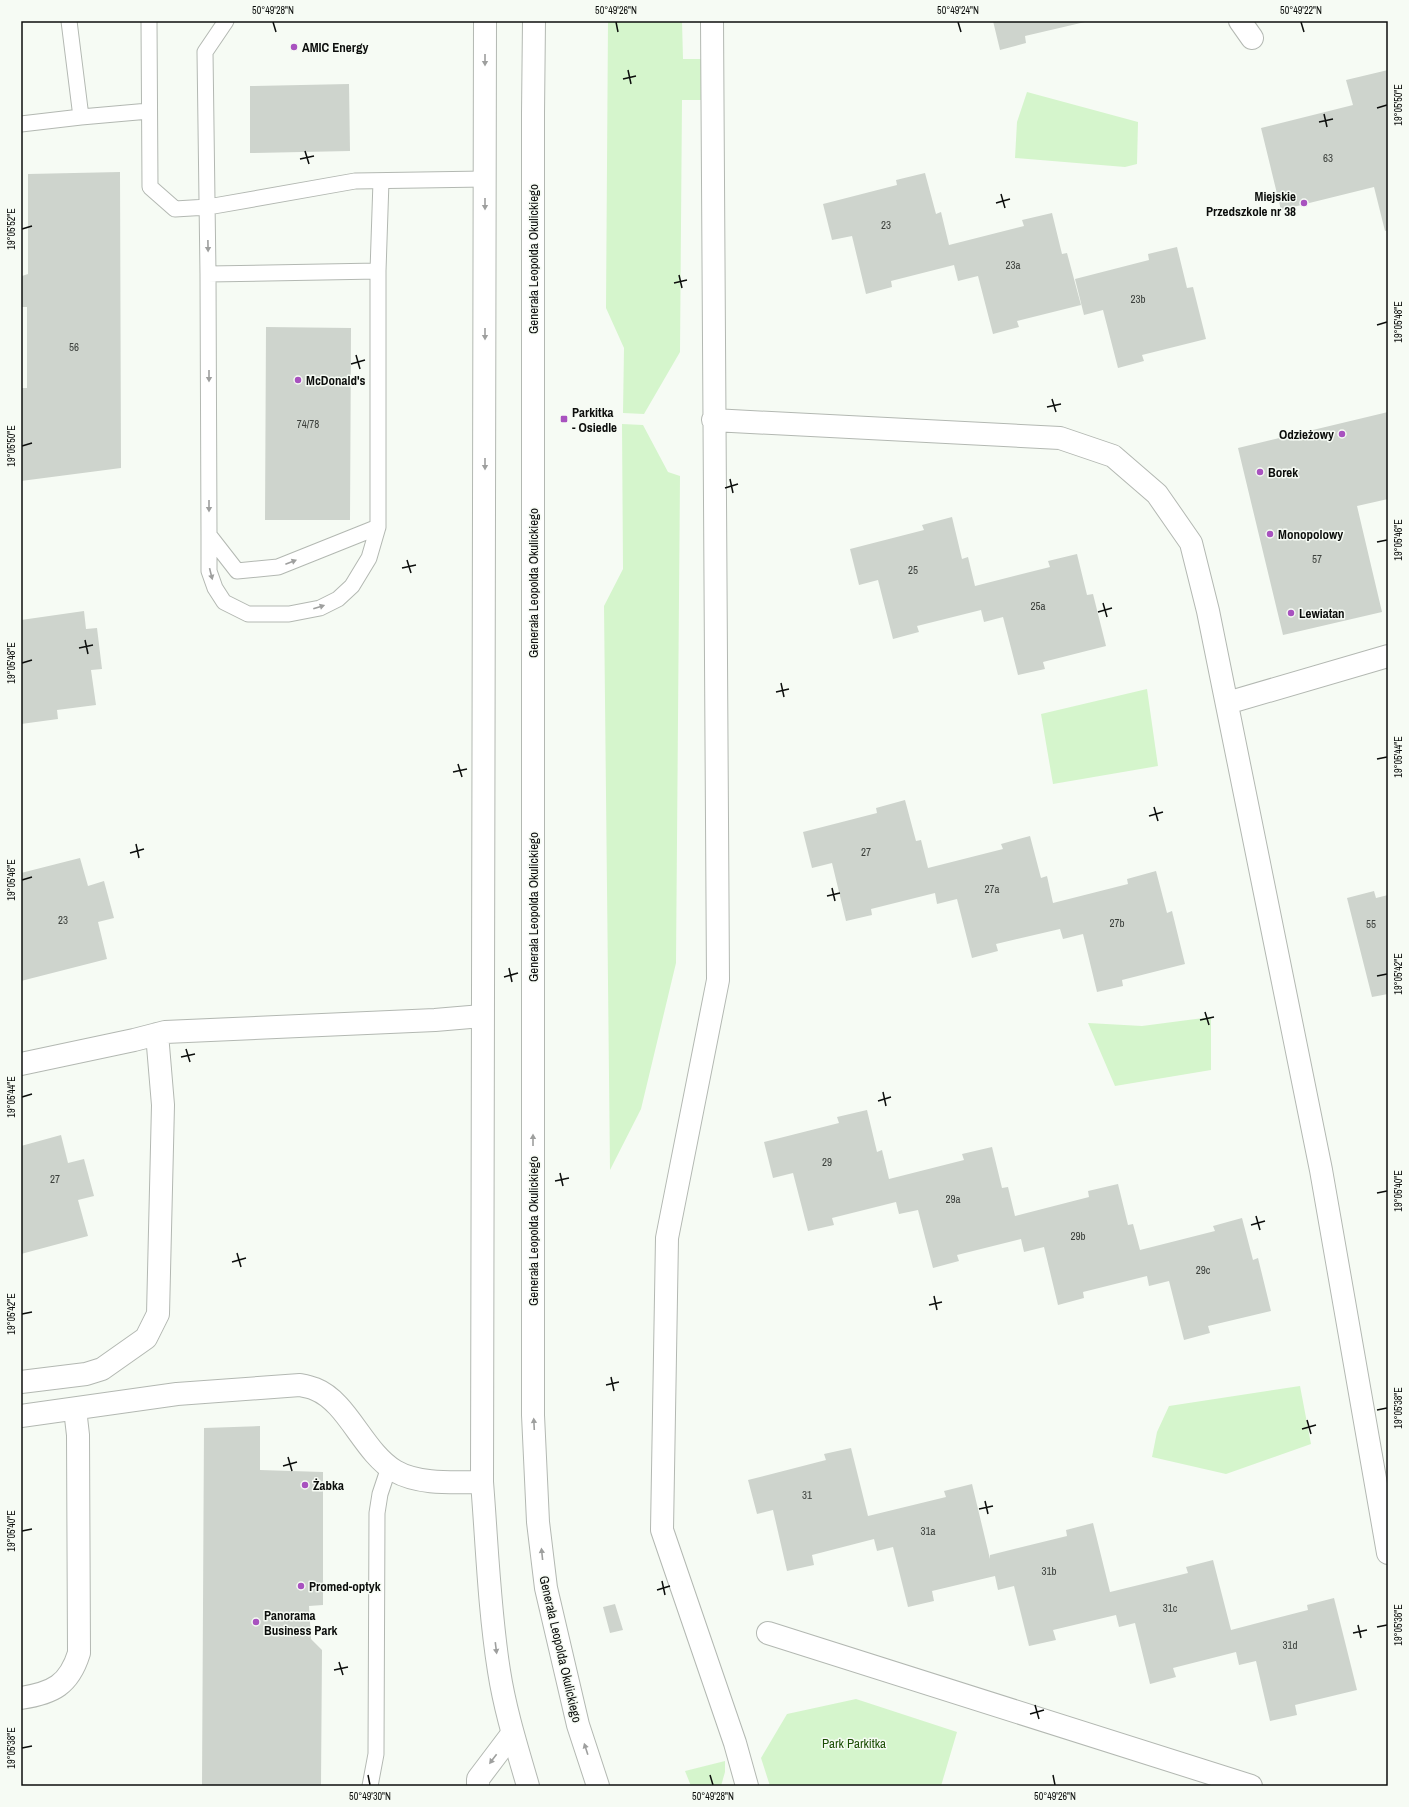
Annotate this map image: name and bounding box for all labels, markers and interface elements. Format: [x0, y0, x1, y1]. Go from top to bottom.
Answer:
text: 50°49'28"N [252, 4, 294, 17]
text: 50°49'26"N [595, 4, 637, 17]
text: 50°49'24"N [937, 4, 979, 17]
text: 50°49'22"N [1280, 4, 1322, 17]
place label: AMIC Energy [302, 39, 368, 56]
marker: AMIC Energy [289, 42, 299, 52]
one-way arrow [482, 54, 488, 67]
text: 19°05'50"E [1392, 84, 1405, 126]
house number: 63 [1323, 151, 1333, 165]
street label: Generała Leopolda Okulickiego [525, 184, 542, 334]
place label: Miejskie Przedszkole nr 38 [1206, 188, 1296, 220]
one-way arrow [482, 198, 488, 211]
marker: Miejskie Przedszkole nr 38 [1299, 198, 1309, 208]
text: 19°05'52"E [5, 208, 18, 250]
house number: 23 [881, 218, 891, 232]
one-way arrow [205, 240, 211, 253]
house number: 23a [1005, 258, 1021, 272]
house number: 23b [1130, 292, 1146, 306]
text: 19°05'48"E [1392, 301, 1405, 343]
one-way arrow [482, 328, 488, 341]
house number: 56 [69, 340, 79, 354]
one-way arrow [206, 370, 212, 383]
place label: McDonald's [306, 372, 365, 389]
marker: McDonald's [293, 375, 303, 385]
place label: Parkitka - Osiedle [572, 404, 617, 436]
marker: Parkitka - Osiedle [559, 414, 569, 424]
house number: 74/78 [297, 417, 319, 431]
text: 19°05'50"E [5, 425, 18, 467]
place label: Odzieżowy [1279, 426, 1334, 443]
marker: Odzieżowy [1337, 429, 1347, 439]
one-way arrow [482, 458, 488, 471]
place label: Borek [1268, 464, 1298, 481]
marker: Borek [1255, 467, 1265, 477]
one-way arrow [206, 500, 212, 513]
street label: Generała Leopolda Okulickiego [525, 508, 542, 658]
text: 19°05'46"E [1392, 519, 1405, 561]
place label: Monopolowy [1278, 526, 1343, 543]
marker: Monopolowy [1265, 529, 1275, 539]
house number: 57 [1312, 552, 1322, 566]
one-way arrow [285, 559, 296, 565]
house number: 25 [908, 563, 918, 577]
one-way arrow [208, 568, 214, 580]
house number: 25a [1030, 599, 1046, 613]
one-way arrow [313, 604, 325, 610]
place label: Lewiatan [1299, 605, 1345, 622]
marker: Lewiatan [1286, 608, 1296, 618]
text: 19°05'48"E [5, 642, 18, 684]
text: 19°05'44"E [1392, 736, 1405, 778]
street label: Generała Leopolda Okulickiego [525, 832, 542, 982]
house number: 27 [861, 845, 871, 859]
text: 19°05'46"E [5, 859, 18, 901]
house number: 27a [984, 882, 1000, 896]
house number: 23 [58, 913, 68, 927]
house number: 27b [1109, 916, 1125, 930]
house number: 55 [1366, 917, 1376, 931]
text: 19°05'42"E [1392, 953, 1405, 995]
text: 19°05'44"E [5, 1076, 18, 1118]
one-way arrow [530, 1133, 536, 1146]
house number: 29 [822, 1155, 832, 1169]
street label: Generała Leopolda Okulickiego [525, 1156, 542, 1306]
text: 19°05'40"E [1392, 1170, 1405, 1212]
house number: 27 [50, 1172, 60, 1186]
house number: 29a [945, 1192, 961, 1206]
house number: 29b [1070, 1229, 1086, 1243]
house number: 29c [1196, 1263, 1211, 1277]
text: 19°05'42"E [5, 1293, 18, 1335]
text: 19°05'38"E [1392, 1387, 1405, 1429]
one-way arrow [530, 1418, 537, 1430]
place label: Żabka [313, 1477, 344, 1494]
marker: Żabka [300, 1480, 310, 1490]
house number: 31 [802, 1488, 812, 1502]
text: 19°05'40"E [5, 1510, 18, 1552]
house number: 31a [920, 1524, 936, 1538]
one-way arrow [539, 1548, 545, 1560]
house number: 31b [1041, 1564, 1057, 1578]
street label: Generała Leopolda Okulickiego [535, 1574, 586, 1724]
place label: Promed-optyk [309, 1578, 381, 1595]
marker: Promed-optyk [296, 1581, 306, 1591]
house number: 31c [1163, 1601, 1178, 1615]
text: 19°05'36"E [1392, 1604, 1405, 1646]
place label: Panorama Business Park [264, 1607, 338, 1639]
marker: Panorama Business Park [251, 1617, 261, 1627]
house number: 31d [1282, 1638, 1298, 1652]
one-way arrow [493, 1642, 499, 1654]
text: 19°05'38"E [5, 1727, 18, 1769]
park label: Park Parkitka [822, 1735, 886, 1752]
one-way arrow [583, 1743, 589, 1755]
one-way arrow [489, 1754, 497, 1765]
text: 50°49'30"N [349, 1790, 391, 1803]
text: 50°49'28"N [692, 1790, 734, 1803]
text: 50°49'26"N [1034, 1790, 1076, 1803]

